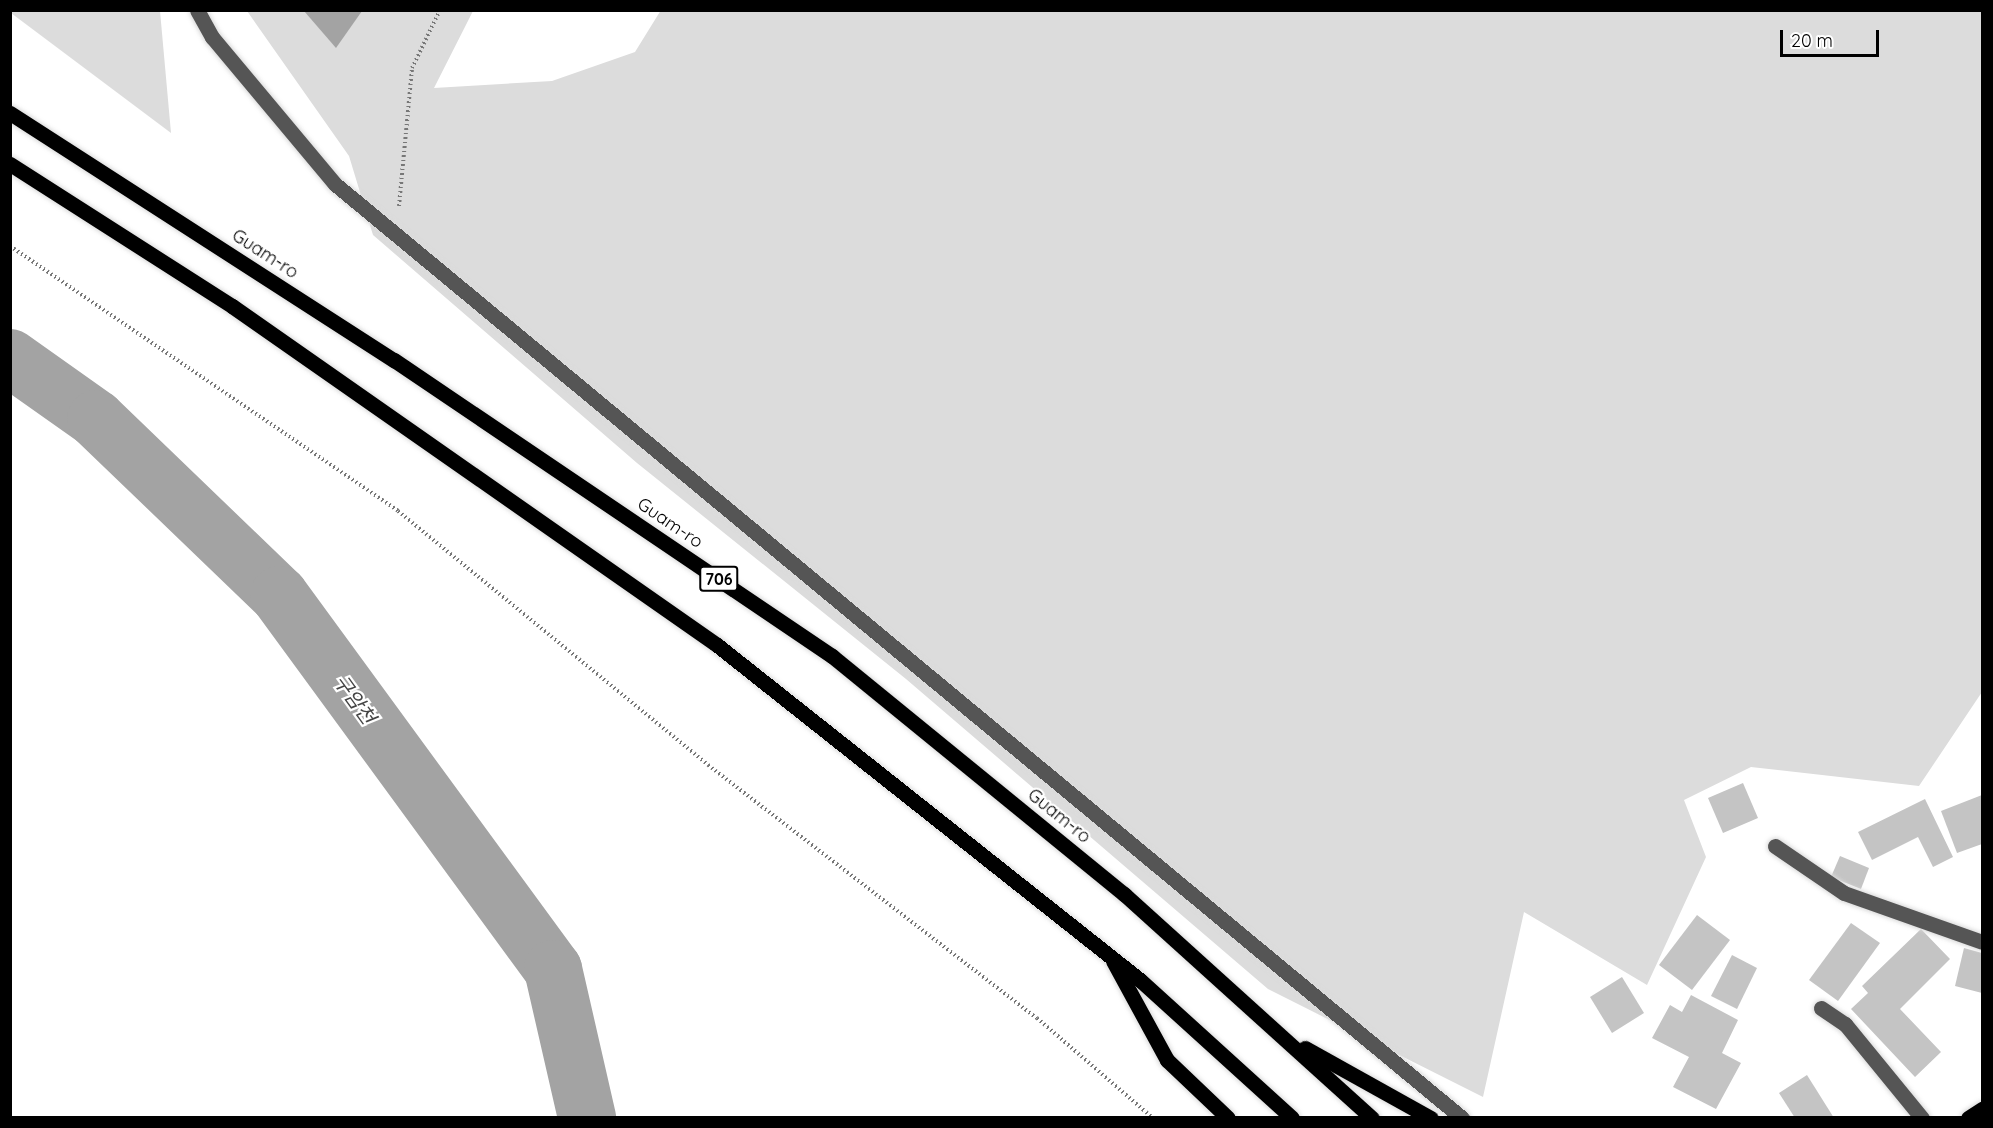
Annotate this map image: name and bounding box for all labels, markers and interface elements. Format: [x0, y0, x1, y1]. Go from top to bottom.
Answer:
scale bar [1783, 18, 1882, 56]
text: 20 m [1791, 29, 1833, 52]
street label: Guam-ro [228, 225, 302, 283]
street label: Guam-ro [633, 493, 707, 553]
road number: 706 [698, 566, 740, 592]
water label: 구암천 [329, 670, 381, 728]
street label: Guam-ro [1023, 784, 1095, 848]

